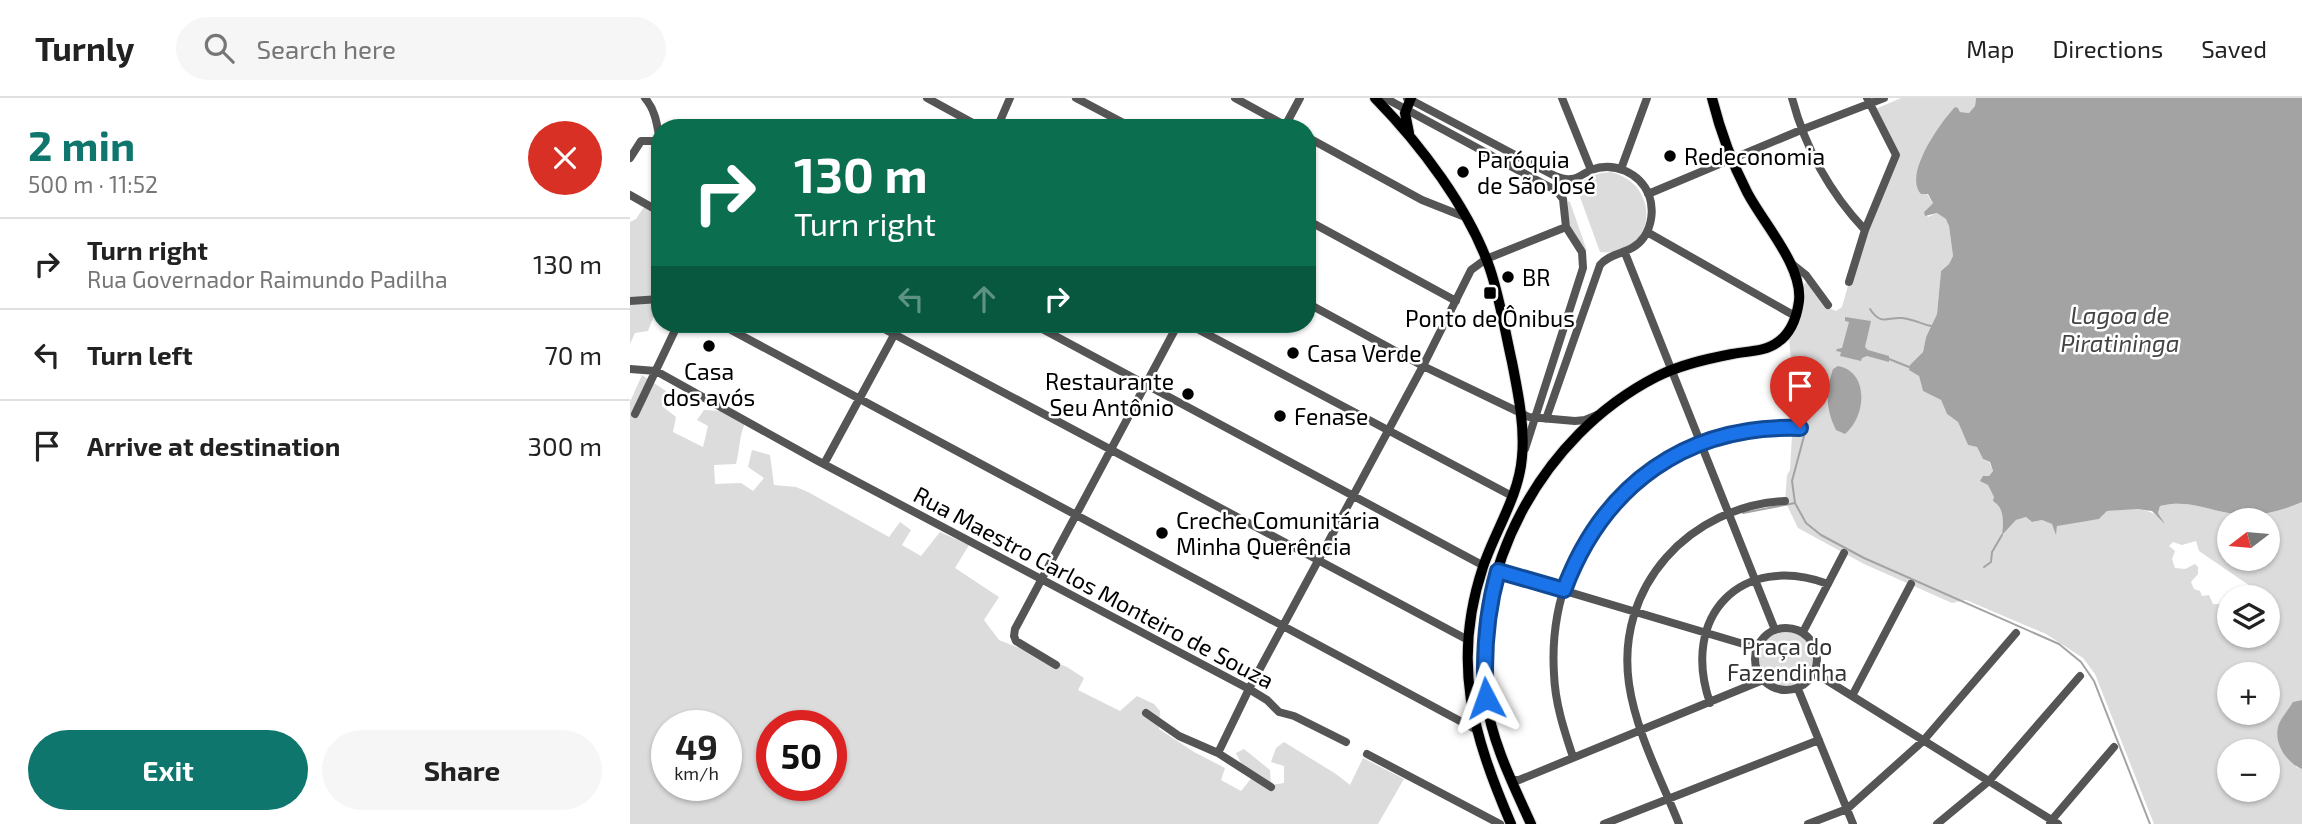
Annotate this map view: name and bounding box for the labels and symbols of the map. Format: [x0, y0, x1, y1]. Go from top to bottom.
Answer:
place label: Redeconomia [1684, 142, 1825, 170]
place label: Paróquia de São José [1477, 145, 1596, 199]
marker: Redeconomia [1662, 148, 1678, 164]
marker: Paróquia de São José [1455, 164, 1471, 180]
place label: BR [1522, 263, 1550, 291]
marker: BR [1500, 269, 1516, 285]
marker: Ponto de Ônibus [1482, 285, 1498, 301]
water label: Lagoa de Piratininga [2060, 300, 2180, 357]
place label: Ponto de Ônibus [1405, 304, 1575, 332]
marker: Casa dos avós [701, 338, 717, 354]
place label: Casa Verde [1307, 339, 1422, 367]
marker: Casa Verde [1285, 345, 1301, 361]
pin [1770, 356, 1830, 428]
place label: Casa dos avós [663, 357, 755, 411]
place label: Restaurante Seu Antônio [1045, 367, 1174, 421]
marker: Restaurante Seu Antônio [1180, 386, 1196, 402]
place label: Fenase [1294, 402, 1368, 430]
marker: Fenase [1272, 408, 1288, 424]
street label: Rua Maestro Carlos Monteiro de Souza [909, 480, 1279, 694]
place label: Creche Comunitária Minha Querência [1176, 506, 1380, 560]
north arrow [2217, 508, 2280, 570]
marker: Creche Comunitária Minha Querência [1154, 525, 1170, 541]
park label: Praça do Fazendinha [1727, 632, 1847, 686]
position arrow [1449, 661, 1523, 735]
speed limit sign: 50 [756, 710, 847, 801]

